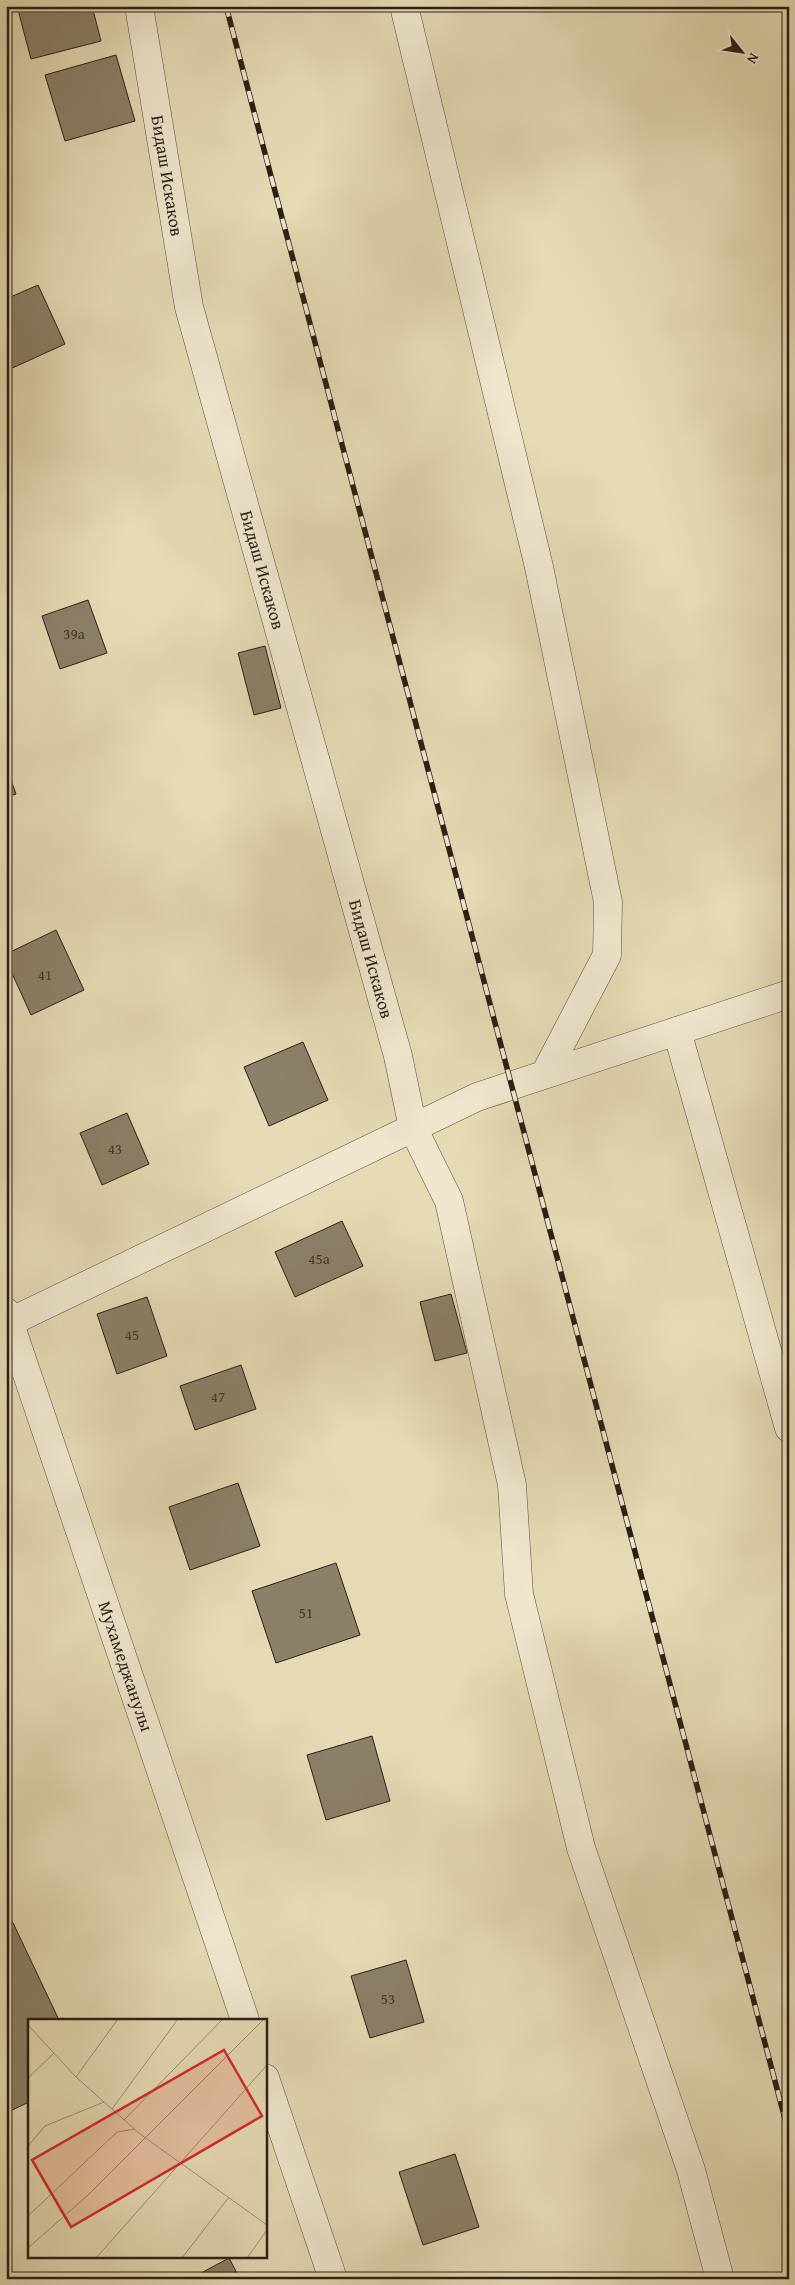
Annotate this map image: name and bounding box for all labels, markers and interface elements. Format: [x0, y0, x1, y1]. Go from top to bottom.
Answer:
north arrow [718, 28, 768, 78]
text: N [742, 49, 764, 68]
street label: Бидаш Искаков [144, 113, 191, 238]
street label: Бидаш Искаков [233, 507, 292, 632]
house number: 39а [63, 623, 86, 644]
street label: Бидаш Искаков [342, 896, 401, 1022]
house number: 41 [38, 964, 52, 985]
house number: 43 [108, 1138, 122, 1159]
house number: 45а [308, 1248, 331, 1269]
house number: 45 [125, 1324, 139, 1345]
house number: 47 [211, 1386, 225, 1407]
street label: Мухамеджанулы [92, 1597, 161, 1735]
house number: 51 [299, 1602, 313, 1623]
house number: 53 [381, 1988, 395, 2009]
inset map [28, 2019, 266, 2258]

